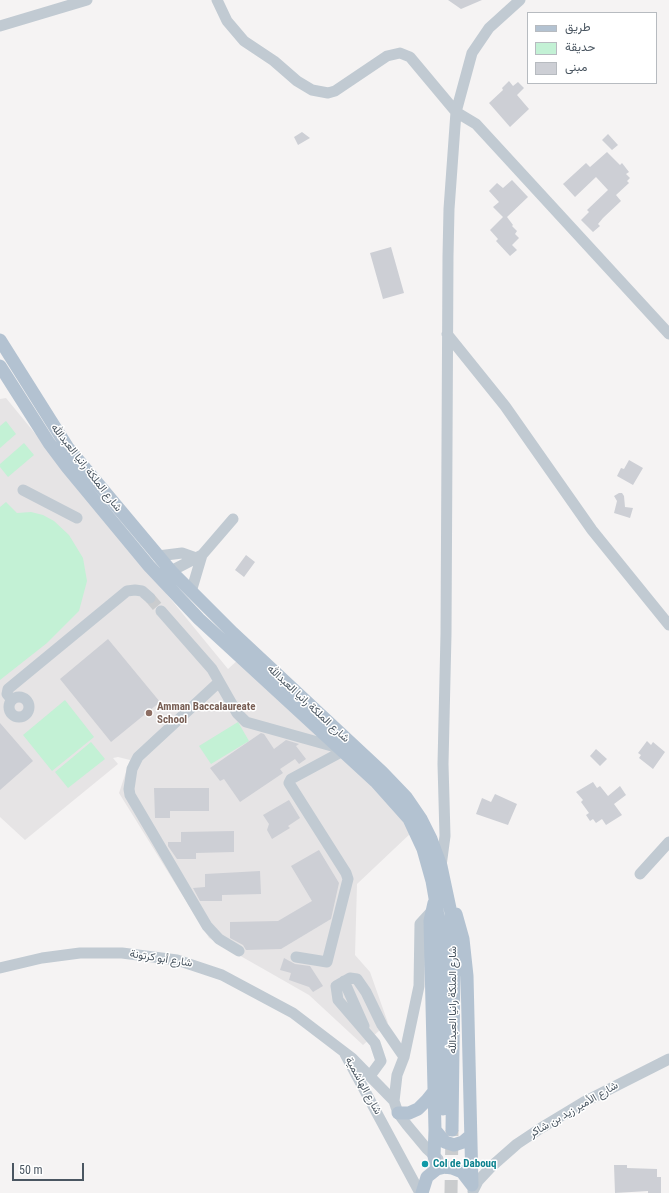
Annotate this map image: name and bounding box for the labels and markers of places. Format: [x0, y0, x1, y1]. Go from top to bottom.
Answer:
place label: Amman Baccalaureate School [157, 700, 255, 726]
marker: Amman Baccalaureate School [144, 708, 154, 718]
place label: Col de Dabouq [433, 1157, 496, 1171]
marker: Col de Dabouq [420, 1159, 430, 1169]

